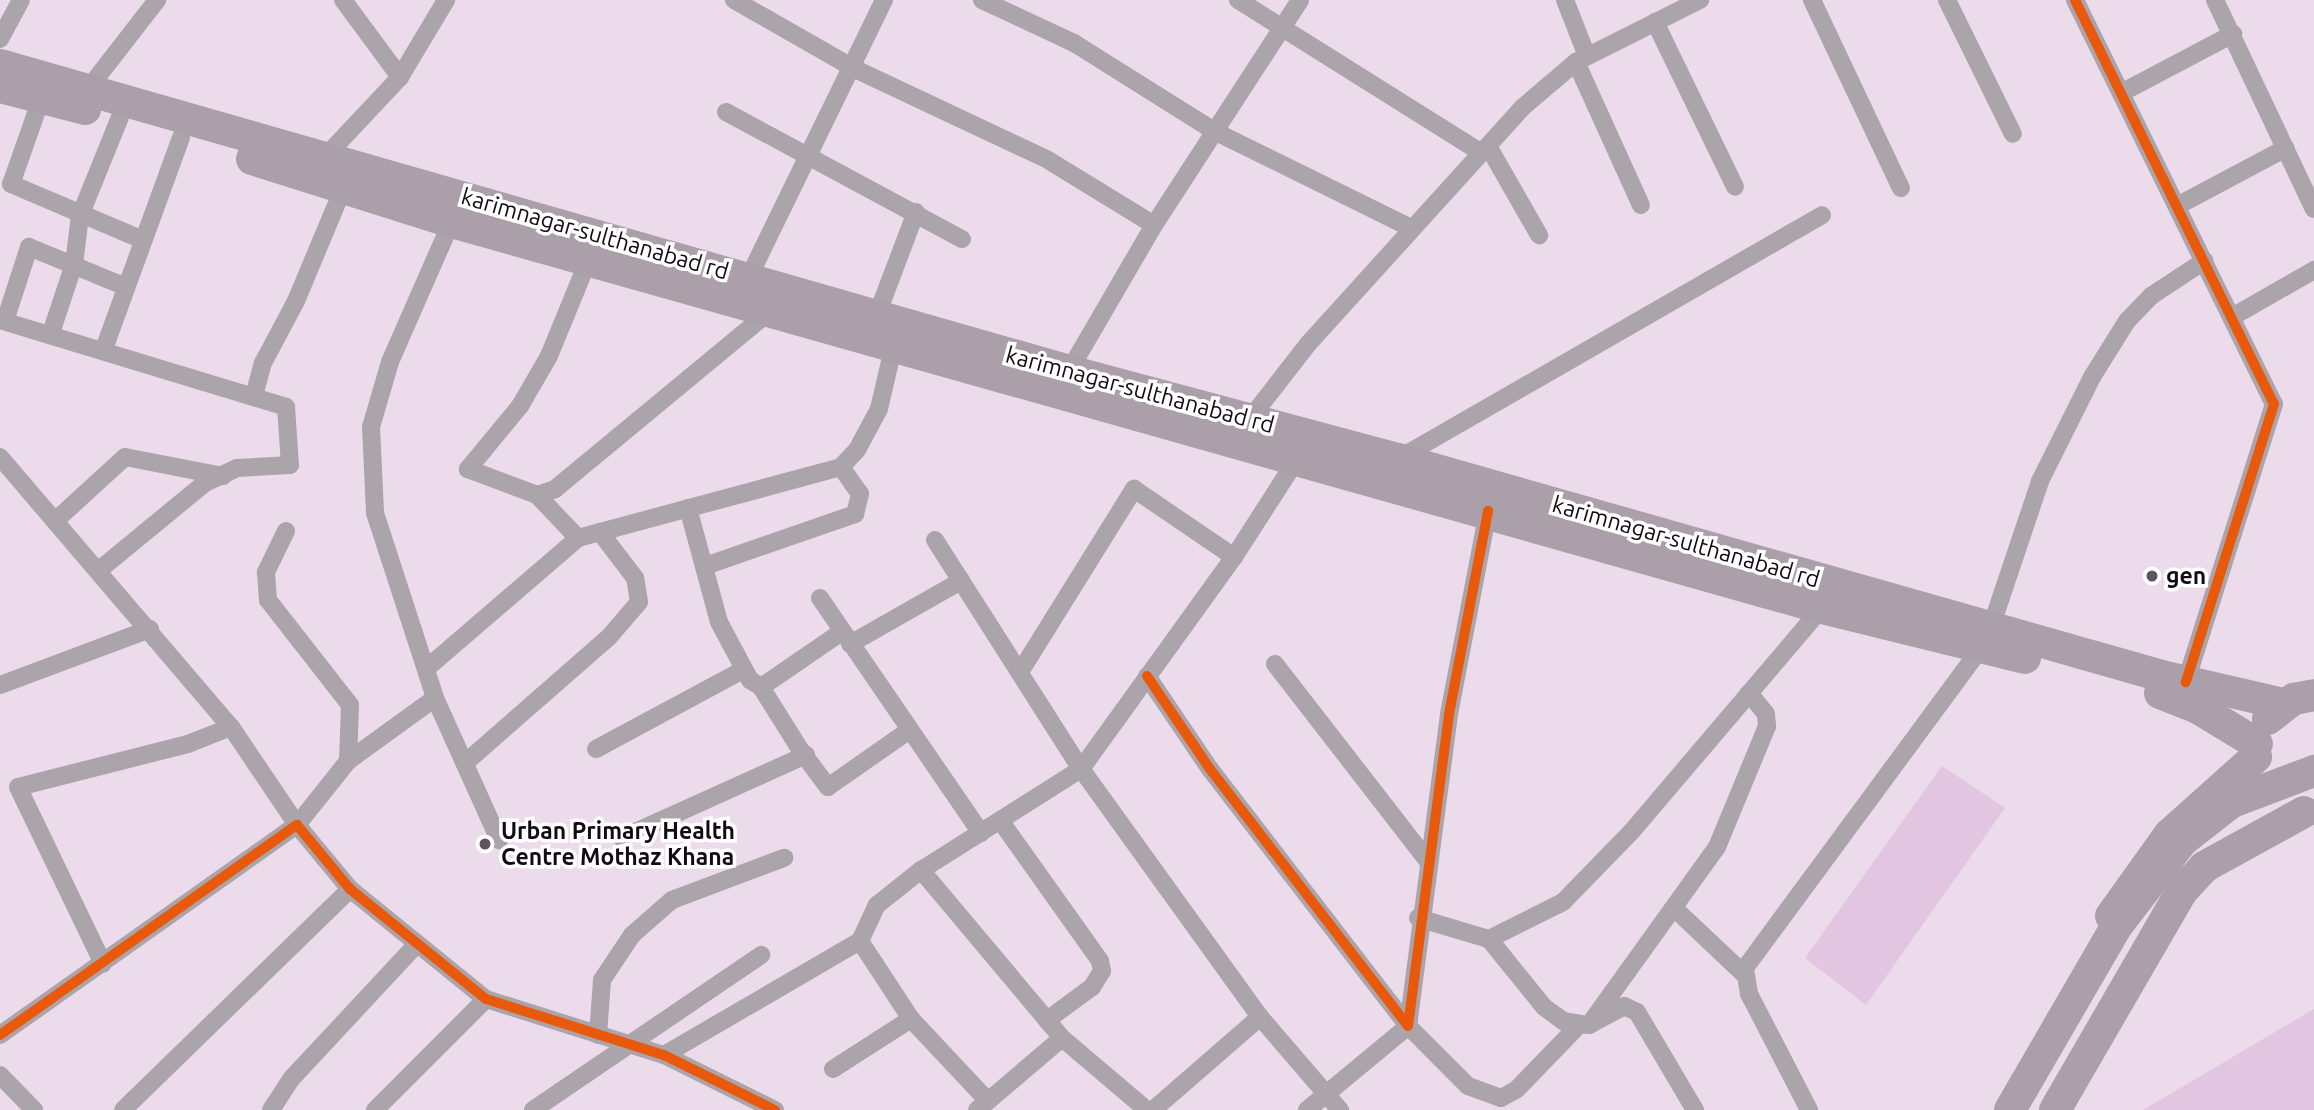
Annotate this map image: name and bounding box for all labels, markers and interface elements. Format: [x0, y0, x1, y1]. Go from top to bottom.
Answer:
street label: karimnagar-sulthanabad rd [458, 183, 732, 285]
street label: karimnagar-sulthanabad rd [1003, 341, 1277, 439]
street label: karimnagar-sulthanabad rd [1549, 491, 1823, 593]
place label: gen [2166, 562, 2206, 590]
marker: gen [2144, 568, 2160, 584]
place label: Urban Primary Health Centre Mothaz Khana [501, 817, 735, 871]
marker: Urban Primary Health Centre Mothaz Khana [475, 834, 495, 854]

